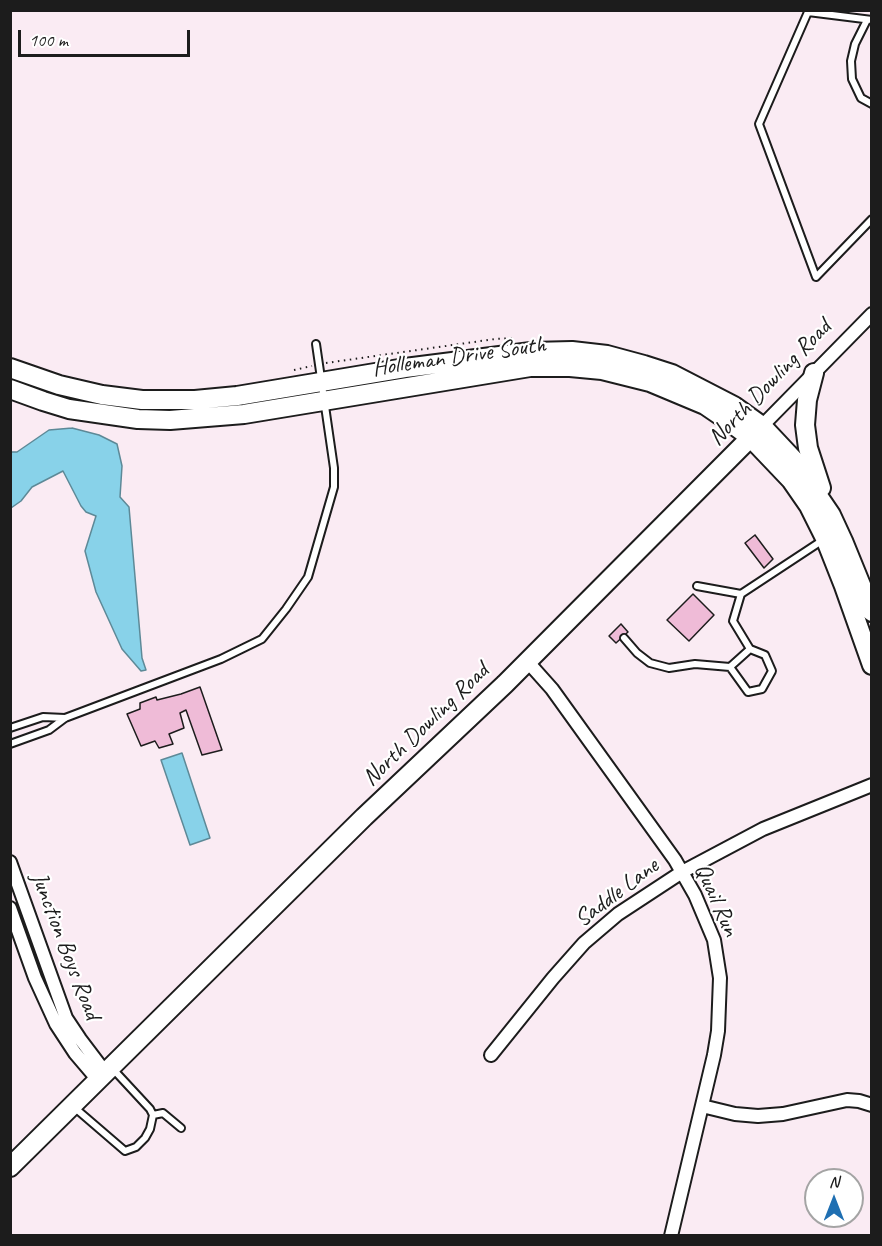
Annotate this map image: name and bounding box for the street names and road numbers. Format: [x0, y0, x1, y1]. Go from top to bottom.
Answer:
street label: North Dowling Road [702, 314, 838, 452]
street label: Holleman Drive South [371, 331, 547, 383]
street label: North Dowling Road [357, 657, 495, 793]
street label: Saddle Lane [569, 852, 665, 934]
street label: Quail Run [687, 859, 745, 941]
street label: Junction Boys Road [24, 868, 106, 1024]

